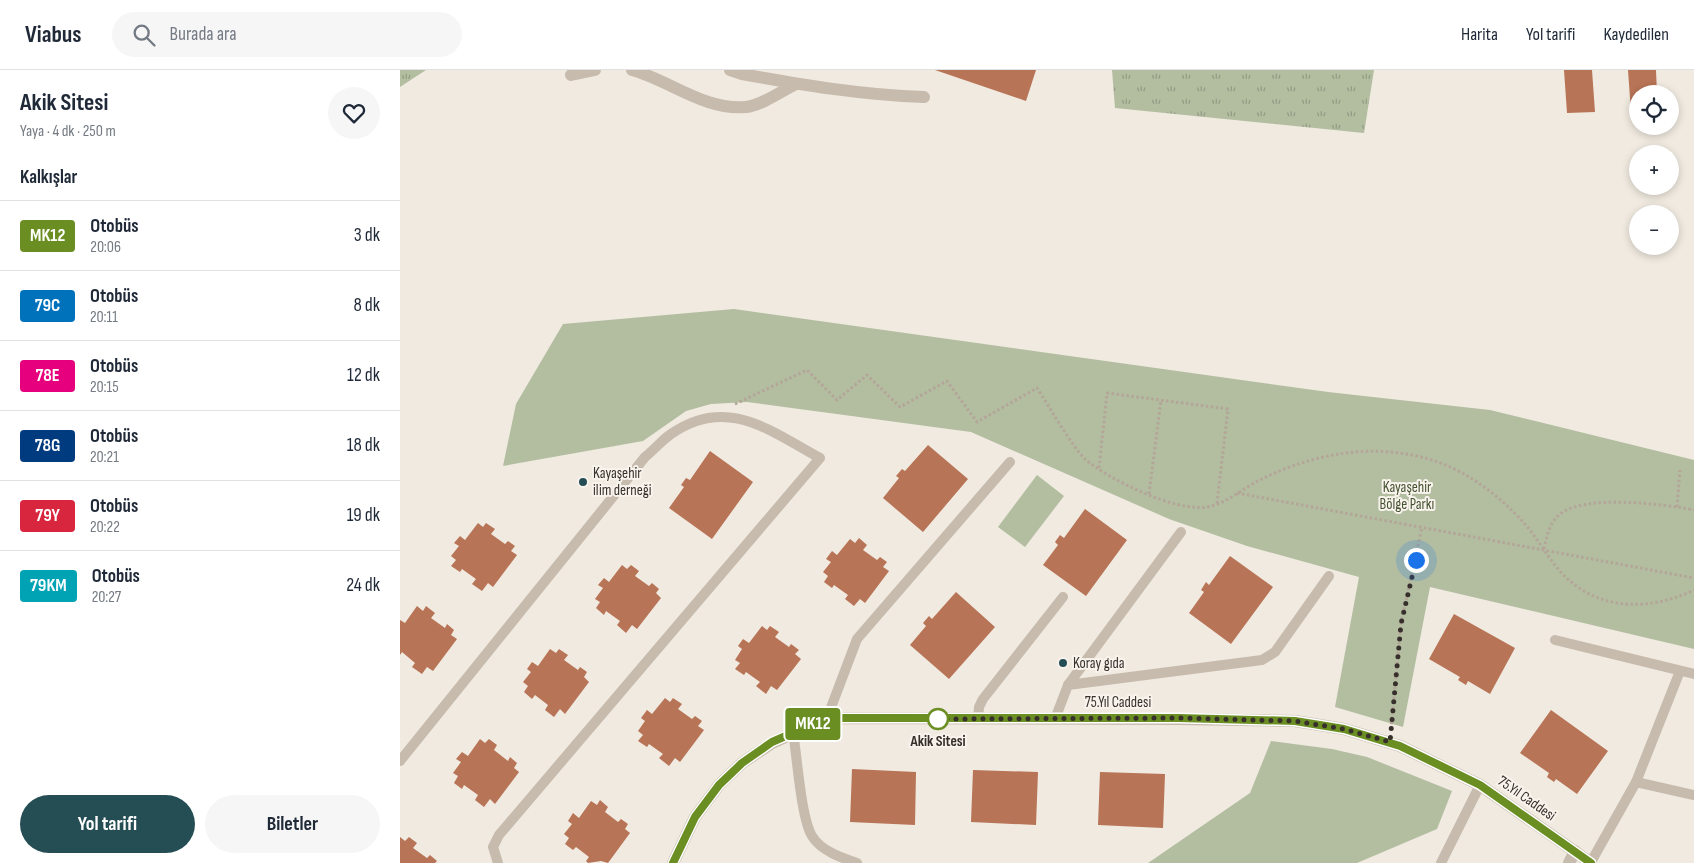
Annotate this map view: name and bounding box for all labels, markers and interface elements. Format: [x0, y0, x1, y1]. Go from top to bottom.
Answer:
search box [112, 12, 462, 57]
text: Viabus [25, 20, 82, 49]
icon: search [130, 21, 158, 49]
text: Burada ara [170, 23, 236, 46]
text: Harita [1461, 24, 1498, 45]
text: Yol tarifi [1526, 24, 1575, 45]
text: Kaydedilen [1603, 24, 1669, 45]
map controls [1629, 85, 1679, 255]
button: locate [1629, 85, 1679, 135]
button: heart [328, 87, 380, 139]
text: Akik Sitesi [20, 88, 108, 117]
text: Yaya · 4 dk · 250 m [20, 122, 116, 141]
button: + [1629, 145, 1679, 195]
text: Kalkışlar [20, 166, 77, 189]
button: − [1629, 205, 1679, 255]
text: Otobüs [90, 215, 139, 238]
text: 3 dk [354, 224, 380, 247]
text: MK12 [30, 225, 65, 246]
text: 20:06 [90, 238, 121, 257]
text: Otobüs [90, 285, 138, 308]
text: 8 dk [353, 294, 380, 317]
text: 79C [35, 295, 60, 316]
text: 20:11 [90, 308, 118, 327]
text: Otobüs [90, 355, 138, 378]
text: 12 dk [347, 364, 380, 387]
text: 78E [35, 365, 60, 386]
text: 20:15 [90, 378, 119, 397]
text: Otobüs [90, 425, 138, 448]
text: 18 dk [347, 434, 380, 457]
text: 78G [35, 435, 60, 456]
text: 20:21 [90, 448, 119, 467]
place label: Kayaşehir ilim derneği [593, 464, 652, 500]
marker: Kayaşehir ilim derneği [577, 476, 589, 488]
park label: Kayaşehir Bölge Parkı [1380, 478, 1434, 514]
text: Otobüs [90, 495, 138, 518]
text: 19 dk [347, 504, 380, 527]
text: 79Y [35, 505, 60, 526]
text: 20:22 [90, 518, 120, 537]
your location [1404, 548, 1429, 573]
text: Otobüs [92, 565, 140, 588]
text: 24 dk [346, 574, 380, 597]
text: 79KM [30, 575, 67, 596]
text: 20:27 [92, 588, 121, 607]
place label: Koray gıda [1073, 654, 1125, 673]
marker: Koray gıda [1057, 657, 1069, 669]
street label: 75.Yıl Caddesi [1085, 693, 1151, 712]
line badge: MK12 [778, 708, 848, 740]
marker: Akik Sitesi [927, 708, 949, 730]
text: MK12 [795, 713, 831, 734]
place label: Akik Sitesi [909, 732, 966, 751]
street label: 75.Yıl Caddesi [1494, 772, 1560, 825]
button: Yol tarifi [20, 795, 195, 853]
button: Biletler [205, 795, 380, 853]

